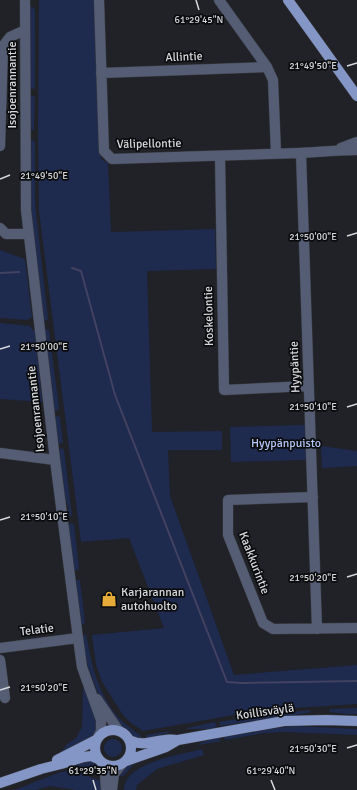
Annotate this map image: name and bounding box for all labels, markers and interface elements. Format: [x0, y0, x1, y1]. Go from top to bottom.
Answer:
text: 61°29'45"N [175, 14, 223, 26]
street label: Isojoenrannantie [5, 42, 20, 128]
street label: Allintie [165, 49, 203, 65]
text: 21°49'50"E [289, 60, 337, 72]
street label: Välipellontie [117, 136, 181, 152]
text: 21°49'50"E [20, 170, 68, 182]
text: 21°50'00"E [289, 231, 337, 243]
street label: Koskelontie [201, 286, 217, 346]
text: 21°50'00"E [20, 341, 68, 353]
street label: Hyypäntie [287, 341, 303, 393]
street label: Isojoenrannantie [24, 365, 48, 453]
text: 21°50'10"E [289, 401, 337, 413]
park label: Hyypänpuisto [251, 436, 321, 451]
text: 21°50'10"E [20, 511, 68, 523]
street label: Kaakkurintie [235, 530, 273, 596]
text: 21°50'20"E [289, 572, 337, 584]
place label: Karjarannan autohuolto [121, 585, 184, 614]
shop icon: Karjarannan autohuolto [100, 590, 118, 608]
street label: Telatie [19, 620, 55, 640]
text: 21°50'20"E [20, 682, 68, 694]
street label: Koillisväylä [235, 701, 295, 723]
text: 21°50'30"E [289, 743, 337, 755]
text: 61°29'35"N [69, 765, 117, 777]
text: 61°29'40"N [247, 765, 295, 777]

